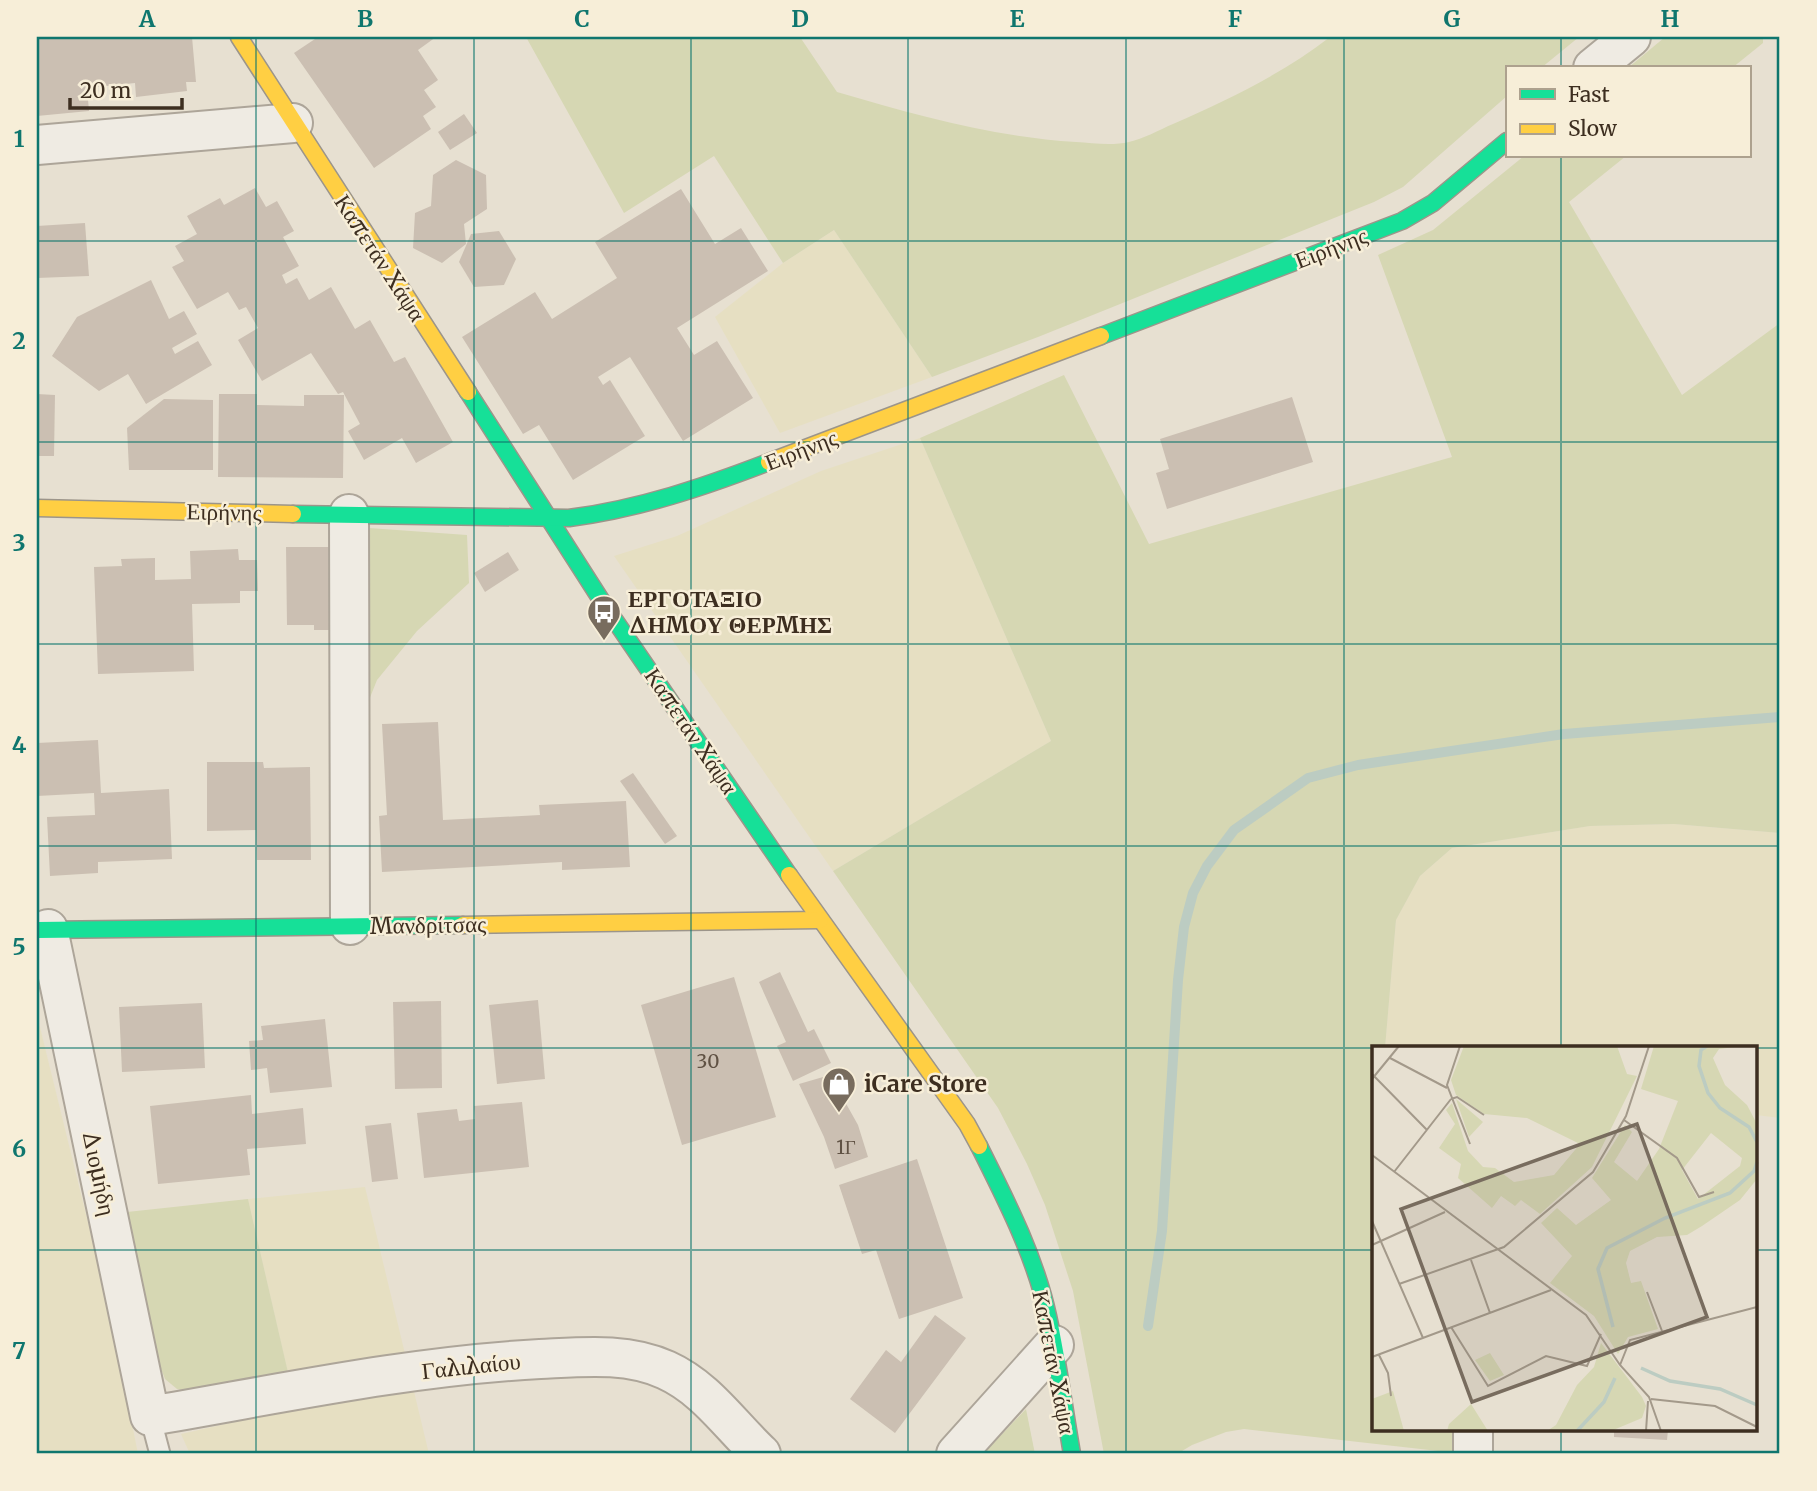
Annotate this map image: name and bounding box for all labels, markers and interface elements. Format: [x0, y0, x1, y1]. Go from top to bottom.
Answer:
text: A [138, 4, 156, 33]
text: B [357, 4, 373, 33]
text: C [574, 4, 590, 33]
text: D [791, 4, 809, 33]
text: E [1009, 4, 1025, 33]
text: F [1228, 4, 1242, 33]
text: G [1444, 4, 1461, 33]
text: H [1661, 4, 1680, 33]
scale bar [70, 66, 182, 110]
legend [1506, 66, 1750, 158]
text: 20 m [80, 77, 132, 104]
text: Fast [1568, 81, 1610, 108]
text: Slow [1568, 115, 1617, 142]
text: 1 [14, 124, 25, 153]
street label: Καπετάν Χάψα [329, 189, 432, 327]
street label: Ειρήνης [1290, 221, 1371, 275]
text: 2 [12, 326, 26, 355]
street label: Ειρήνης [760, 423, 841, 477]
street label: Ειρήνης [186, 496, 262, 527]
text: 3 [12, 528, 26, 557]
place label: ΕΡΓΟΤΑΞΙΟ ΔΗΜΟΥ ΘΕΡΜΗΣ [628, 584, 832, 639]
bus stop icon: ΕΡΓΟΤΑΞΙΟ ΔΗΜΟΥ ΘΕΡΜΗΣ [585, 593, 623, 642]
street label: Καπετάν Χάψα [639, 662, 744, 799]
text: 4 [12, 730, 27, 759]
street label: Μανδρίτσας [369, 909, 487, 940]
text: 5 [12, 932, 26, 961]
inset map [1372, 1046, 1758, 1432]
house number: 30 [697, 1049, 719, 1073]
shop icon: iCare Store [820, 1065, 858, 1114]
place label: iCare Store [864, 1069, 987, 1098]
street label: Διομήδη [76, 1128, 123, 1218]
text: 6 [12, 1134, 26, 1163]
house number: 1Γ [836, 1135, 856, 1159]
street label: Καπετάν Χάψα [1026, 1288, 1083, 1436]
text: 7 [12, 1336, 26, 1365]
street label: Γαλιλαίου [420, 1346, 522, 1385]

